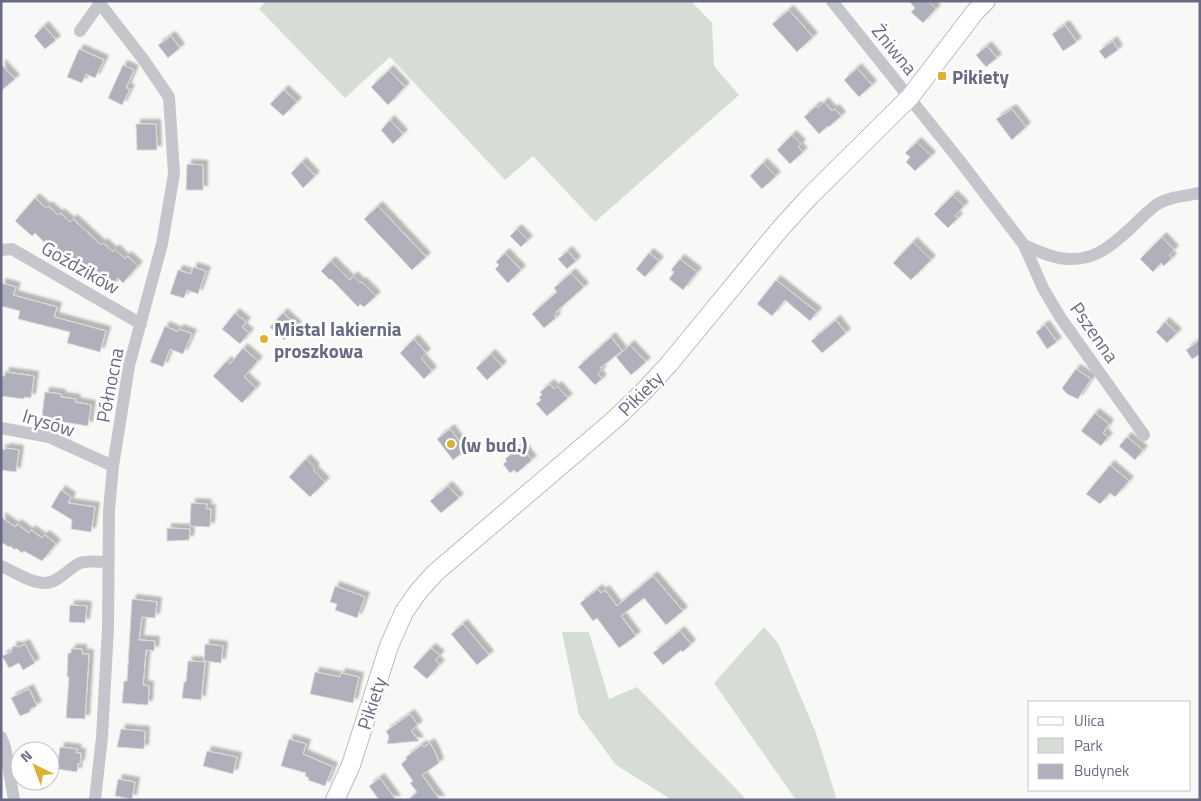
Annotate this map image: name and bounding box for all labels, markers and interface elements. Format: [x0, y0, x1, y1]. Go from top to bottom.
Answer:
street label: Żniwna [865, 17, 925, 81]
place label: Pikiety [952, 62, 1009, 91]
marker: Pikiety [936, 70, 948, 82]
street label: Goździków [36, 233, 126, 301]
street label: Pszenna [1064, 296, 1127, 369]
place label: Mistal lakiernia proszkowa [274, 314, 402, 365]
marker: Mistal lakiernia proszkowa [258, 333, 270, 345]
street label: Północna [88, 345, 131, 425]
street label: Pikiety [611, 364, 669, 422]
street label: Irysów [19, 400, 79, 444]
place label: (w bud.) [461, 430, 528, 459]
marker: (w bud.) [445, 438, 457, 450]
street label: Pikiety [349, 673, 393, 733]
legend [1028, 701, 1191, 791]
text: Ulica [1074, 709, 1105, 732]
text: Park [1074, 734, 1103, 757]
north arrow [10, 741, 60, 791]
text: N [15, 745, 37, 767]
text: Budynek [1074, 759, 1129, 782]

